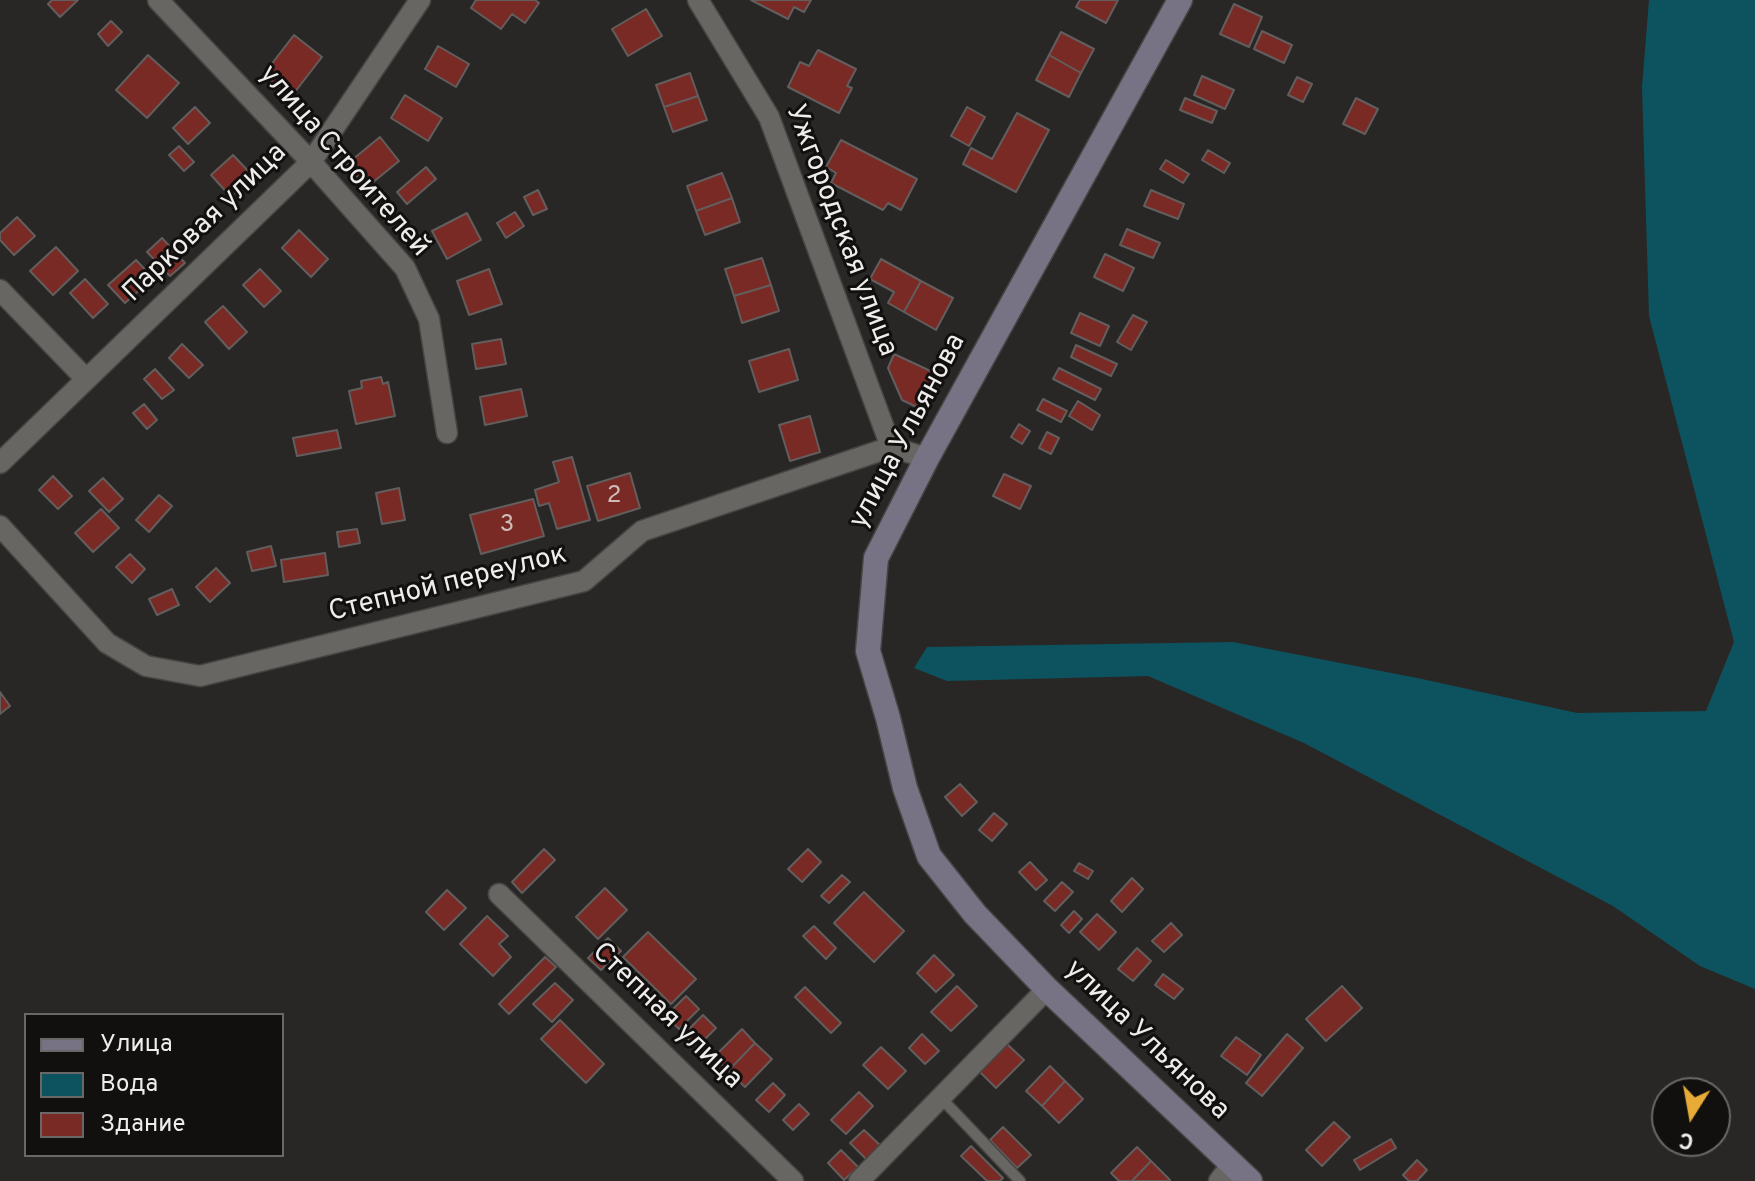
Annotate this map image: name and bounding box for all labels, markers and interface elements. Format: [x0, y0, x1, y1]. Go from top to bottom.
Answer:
street label: улица Строителей [251, 59, 435, 265]
street label: Ужгородская улица [777, 100, 903, 362]
street label: Парковая улица [117, 137, 295, 311]
street label: улица Ульянова [844, 329, 974, 535]
house number: 2 [607, 483, 621, 511]
house number: 3 [500, 512, 514, 540]
street label: Степной переулок [326, 539, 570, 631]
street label: Степная улица [584, 937, 748, 1097]
street label: улица Ульянова [1057, 954, 1235, 1128]
legend [24, 1013, 284, 1157]
text: Улица [100, 1030, 173, 1060]
text: Вода [100, 1070, 158, 1100]
north arrow [1651, 1077, 1731, 1157]
text: Здание [100, 1110, 186, 1140]
text: С [1677, 1124, 1696, 1154]

